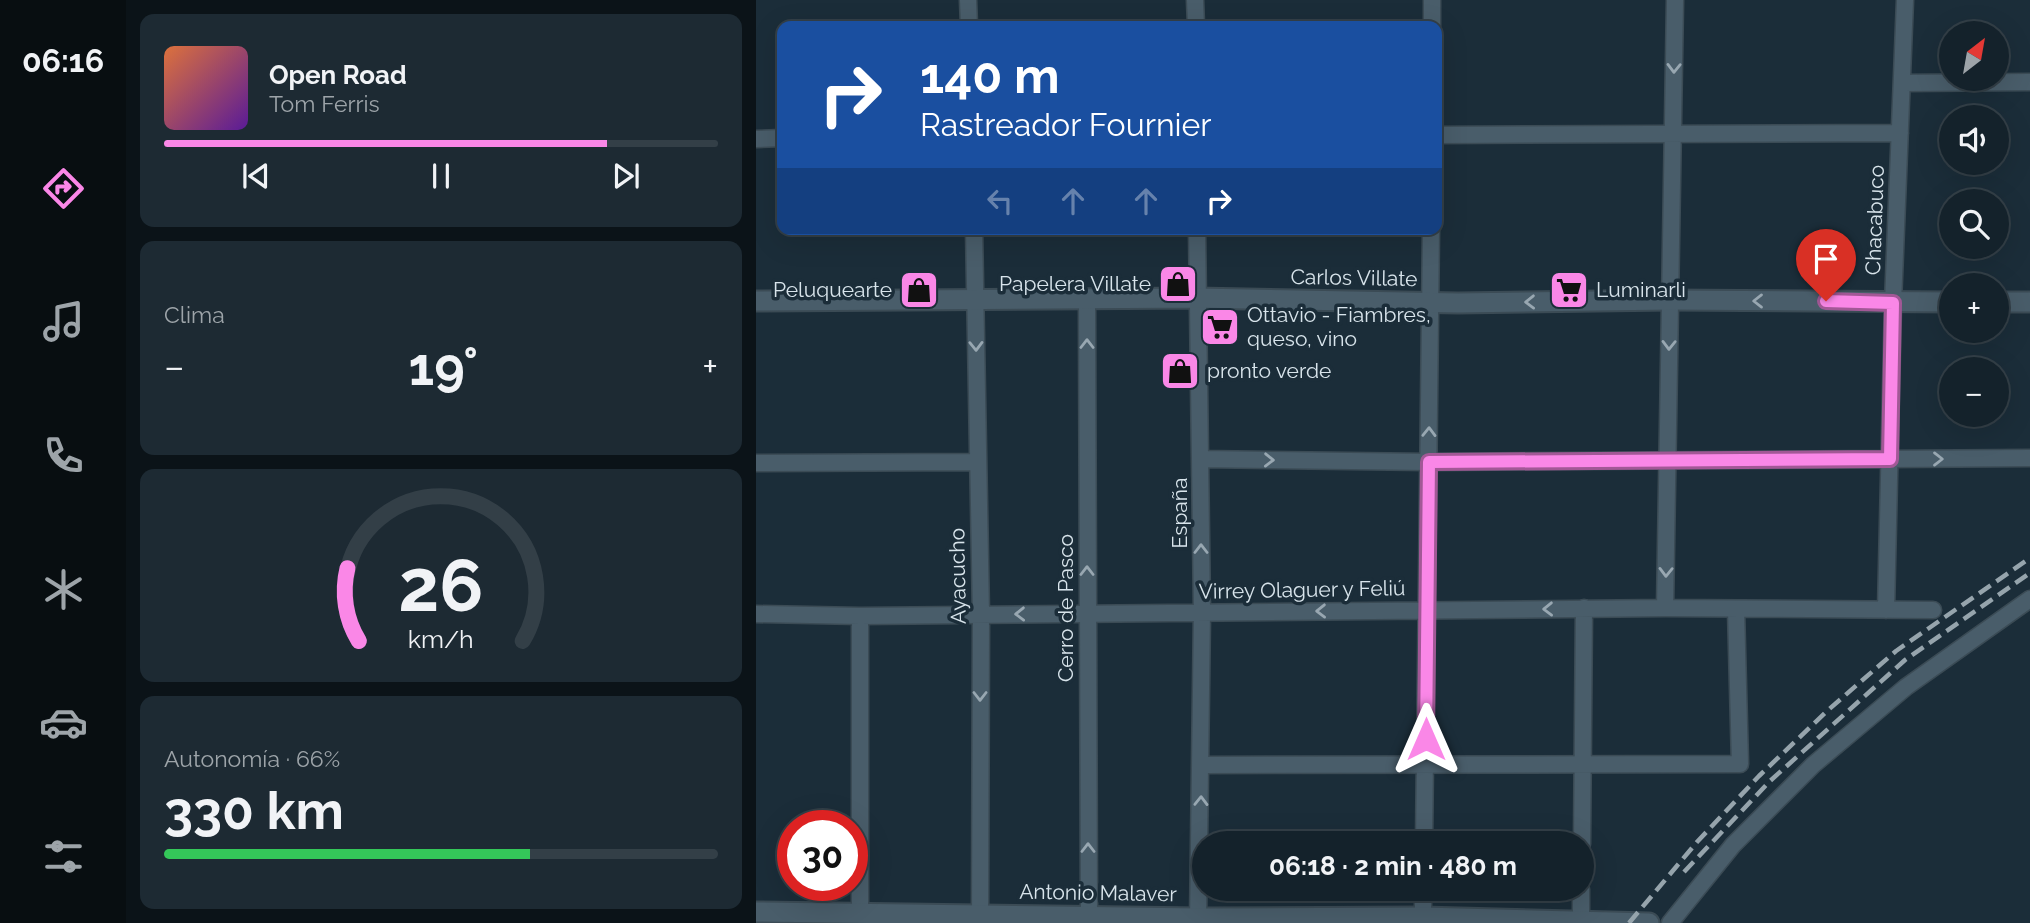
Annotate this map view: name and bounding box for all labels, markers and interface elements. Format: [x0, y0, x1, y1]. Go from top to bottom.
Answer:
north arrow [1939, 21, 2009, 91]
map controls [1939, 21, 2009, 427]
text: 06:16 [22, 42, 104, 79]
text: 140 m [920, 47, 1060, 104]
icon: right [805, 49, 896, 140]
text: Open Road [269, 60, 407, 90]
one-way arrow [1666, 63, 1681, 74]
text: Tom Ferris [269, 90, 380, 117]
button: sound [1939, 105, 2009, 175]
text: Rastreador Fournier [920, 106, 1212, 143]
icon: previous [237, 157, 275, 195]
icon: pause [422, 157, 460, 195]
icon: next [607, 157, 645, 195]
icon: directions [39, 164, 88, 213]
street label: Chacabuco [1860, 164, 1889, 276]
icon: left [981, 182, 1019, 220]
icon: ahead [1054, 182, 1092, 220]
icon: ahead [1127, 182, 1165, 220]
icon: right [1200, 182, 1238, 220]
button: search [1939, 189, 2009, 259]
pin [1796, 229, 1856, 301]
icon: arrive [1807, 240, 1845, 278]
shop icon: Papelera Villate [1157, 263, 1199, 305]
street label: Carlos Villate [1290, 264, 1418, 291]
shop icon: Peluquearte [898, 269, 940, 311]
supermarket icon: Luminarli [1548, 269, 1590, 311]
place label: Papelera Villate [999, 271, 1151, 296]
button: + [1939, 273, 2009, 343]
place label: Peluquearte [773, 277, 892, 302]
place label: Luminarli [1596, 277, 1686, 302]
one-way arrow [1752, 293, 1763, 309]
one-way arrow [1525, 294, 1535, 310]
icon: music [39, 297, 88, 346]
text: Clima [164, 301, 225, 328]
place label: Ottavio - Fiambres, queso, vino [1247, 302, 1431, 351]
supermarket icon: Ottavio - Fiambres, queso, vino [1199, 306, 1241, 348]
text: 19° [409, 336, 478, 397]
one-way arrow [1079, 338, 1095, 349]
one-way arrow [1661, 340, 1677, 350]
one-way arrow [968, 342, 984, 352]
text: − [164, 344, 184, 389]
text: + [702, 344, 718, 389]
shop icon: pronto verde [1159, 350, 1201, 392]
button: − [1939, 357, 2009, 427]
place label: pronto verde [1207, 358, 1331, 383]
one-way arrow [1421, 427, 1437, 437]
icon: phone [39, 431, 88, 480]
one-way arrow [1933, 451, 1943, 467]
one-way arrow [1264, 452, 1275, 468]
street label: España [1167, 478, 1192, 549]
street label: Ayacucho [944, 528, 971, 624]
street label: Cerro de Pasco [1053, 534, 1078, 682]
one-way arrow [1194, 543, 1209, 554]
text: 26 [398, 544, 484, 629]
icon: climate [39, 565, 88, 614]
one-way arrow [1079, 566, 1095, 576]
one-way arrow [1658, 567, 1674, 578]
street label: Virrey Olaguer y Feliú [1198, 575, 1406, 604]
one-way arrow [1542, 601, 1553, 617]
one-way arrow [1315, 603, 1325, 619]
one-way arrow [1014, 606, 1024, 622]
text: km/h [408, 624, 474, 654]
one-way arrow [973, 691, 988, 702]
icon: car [39, 698, 88, 747]
position arrow [1389, 702, 1463, 776]
text: Autonomía · 66% [164, 745, 340, 772]
text: 330 km [164, 780, 344, 841]
one-way arrow [1193, 795, 1209, 805]
speed limit sign: 30 [777, 810, 868, 901]
icon: filters [39, 832, 88, 881]
one-way arrow [1080, 842, 1096, 853]
text: 06:18 · 2 min · 480 m [1269, 851, 1517, 881]
street label: Antonio Malaver [1019, 879, 1178, 906]

